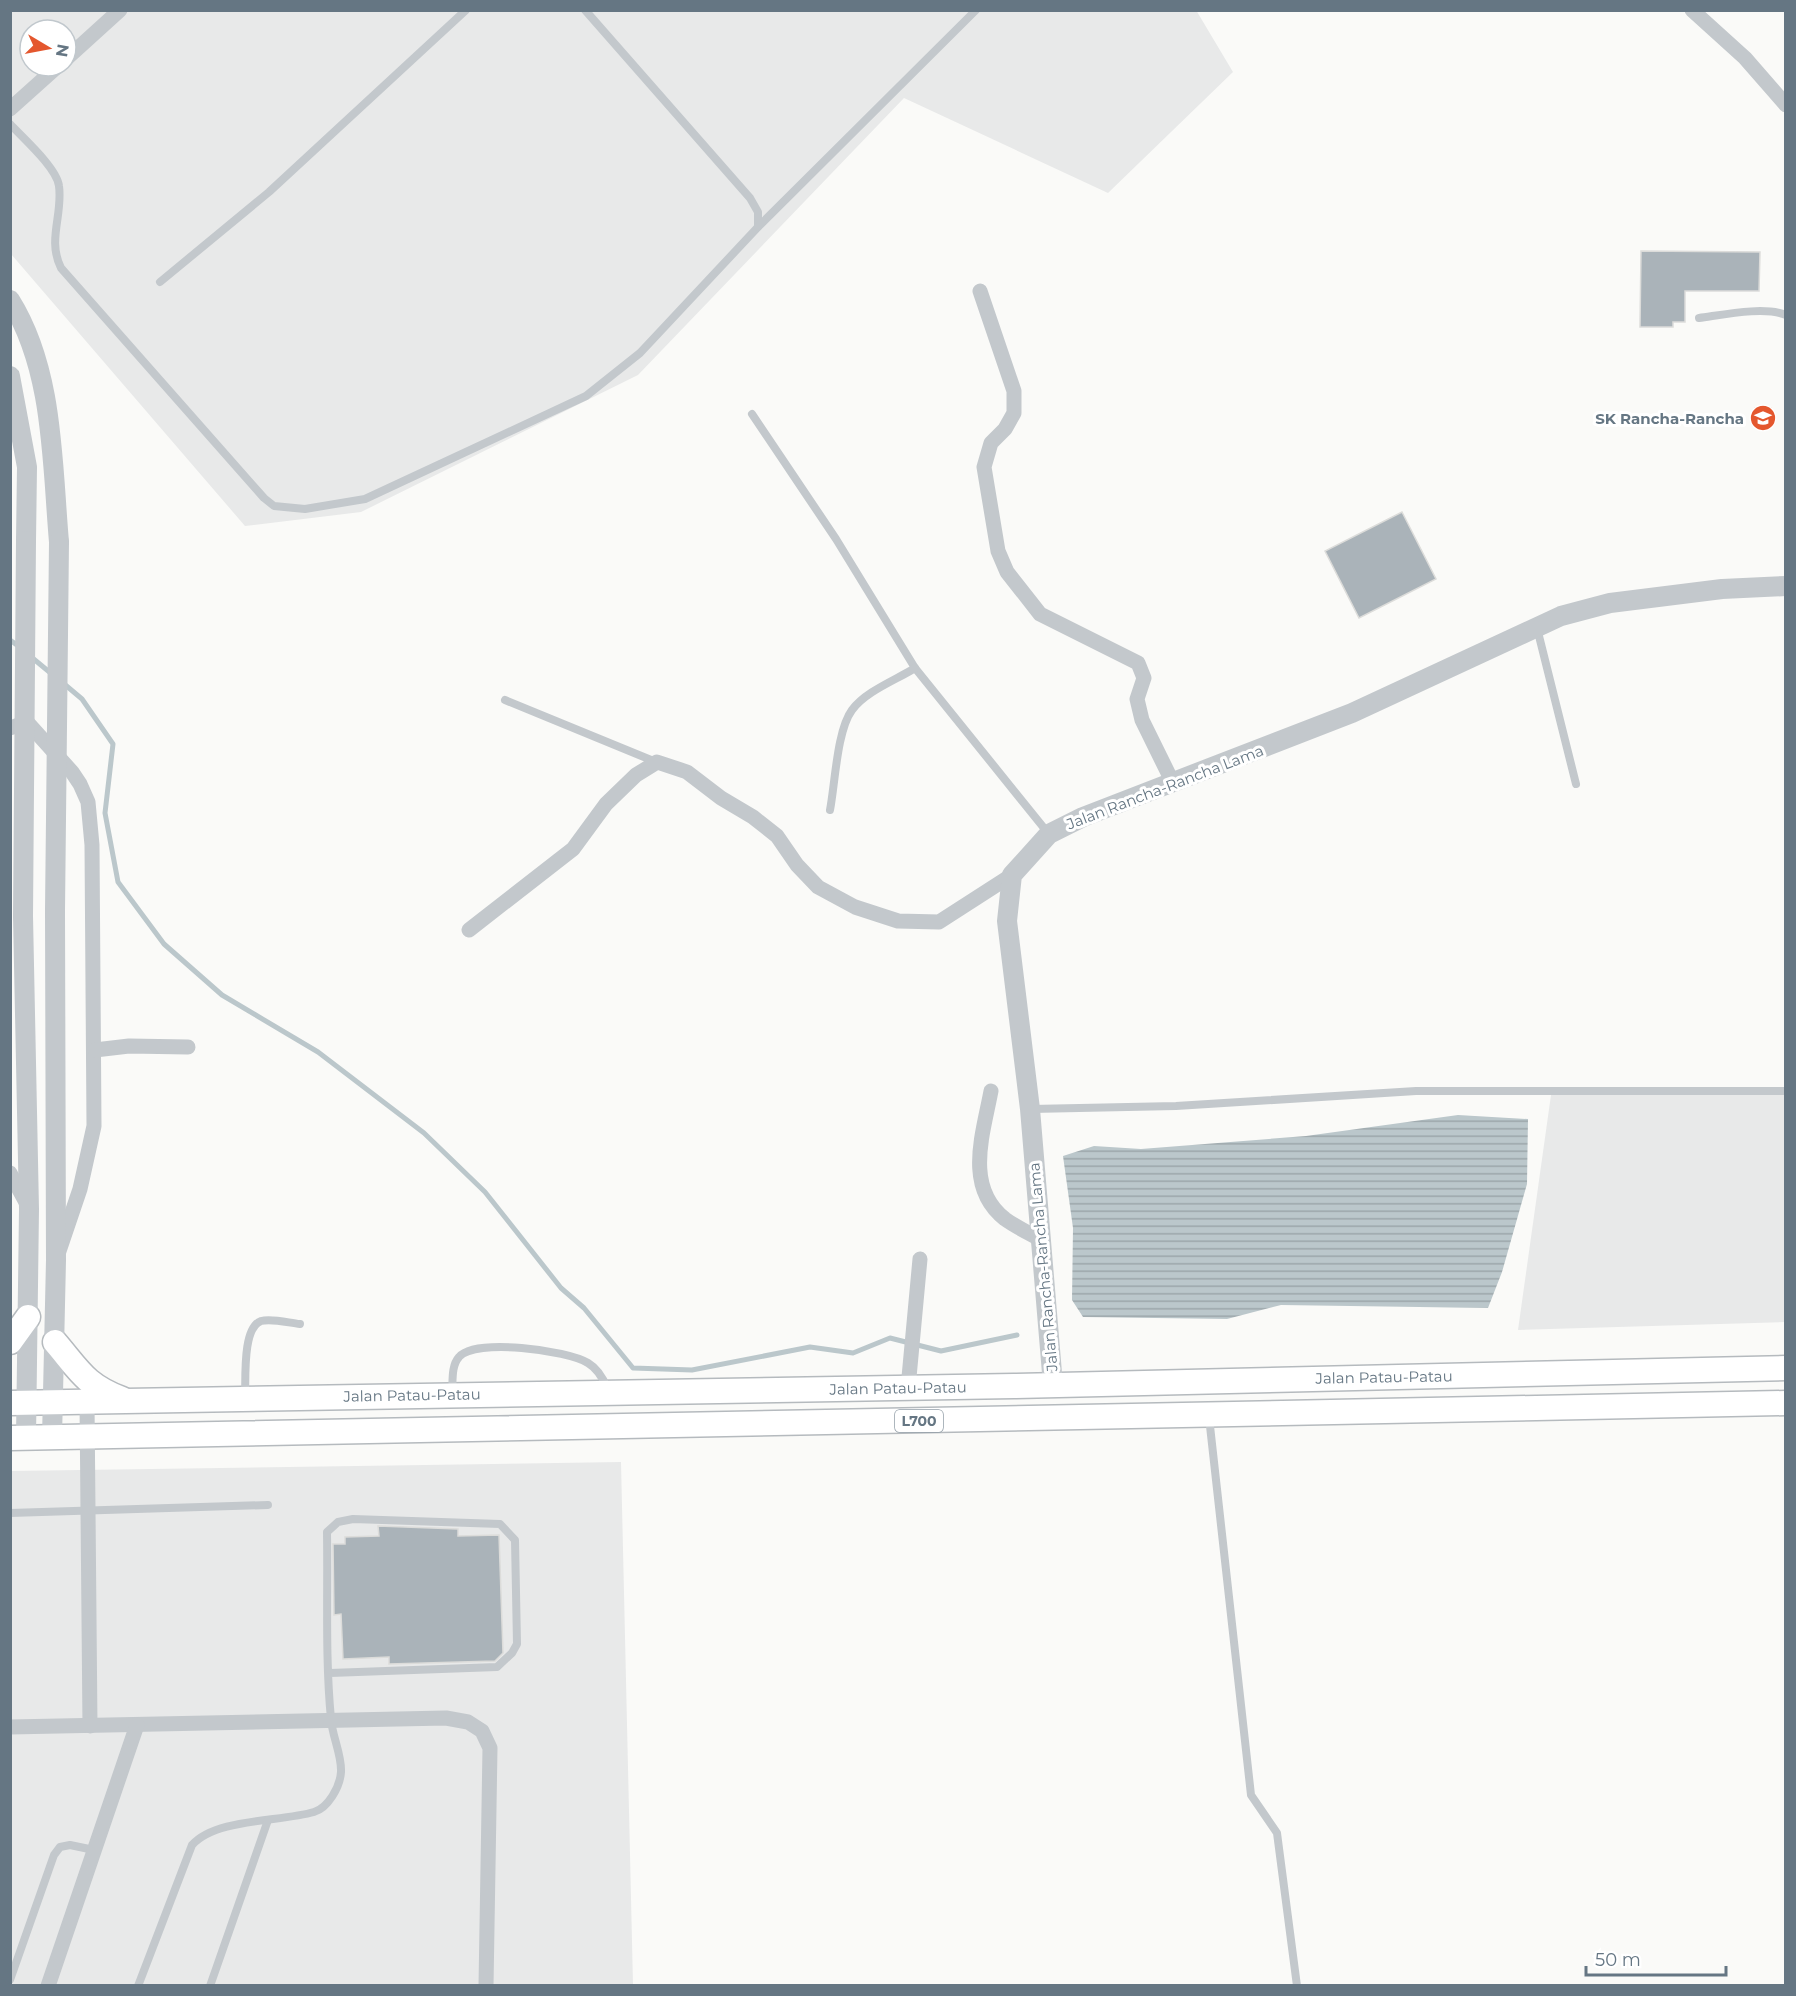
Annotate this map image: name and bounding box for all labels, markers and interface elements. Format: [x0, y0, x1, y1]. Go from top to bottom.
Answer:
north arrow [18, 18, 78, 78]
text: N [52, 42, 73, 59]
school or university icon: SK Rancha-Rancha [1748, 403, 1778, 433]
place label: SK Rancha-Rancha [1595, 409, 1744, 428]
street label: Jalan Rancha-Rancha Lama [1063, 741, 1266, 834]
street label: Jalan Rancha-Rancha Lama [1024, 1162, 1062, 1373]
street label: Jalan Patau-Patau [1314, 1366, 1453, 1388]
street label: Jalan Patau-Patau [828, 1377, 967, 1399]
street label: Jalan Patau-Patau [342, 1384, 481, 1406]
road number: L700 [895, 1410, 943, 1432]
scale bar [1586, 1939, 1726, 1977]
text: 50 m [1595, 1949, 1641, 1971]

